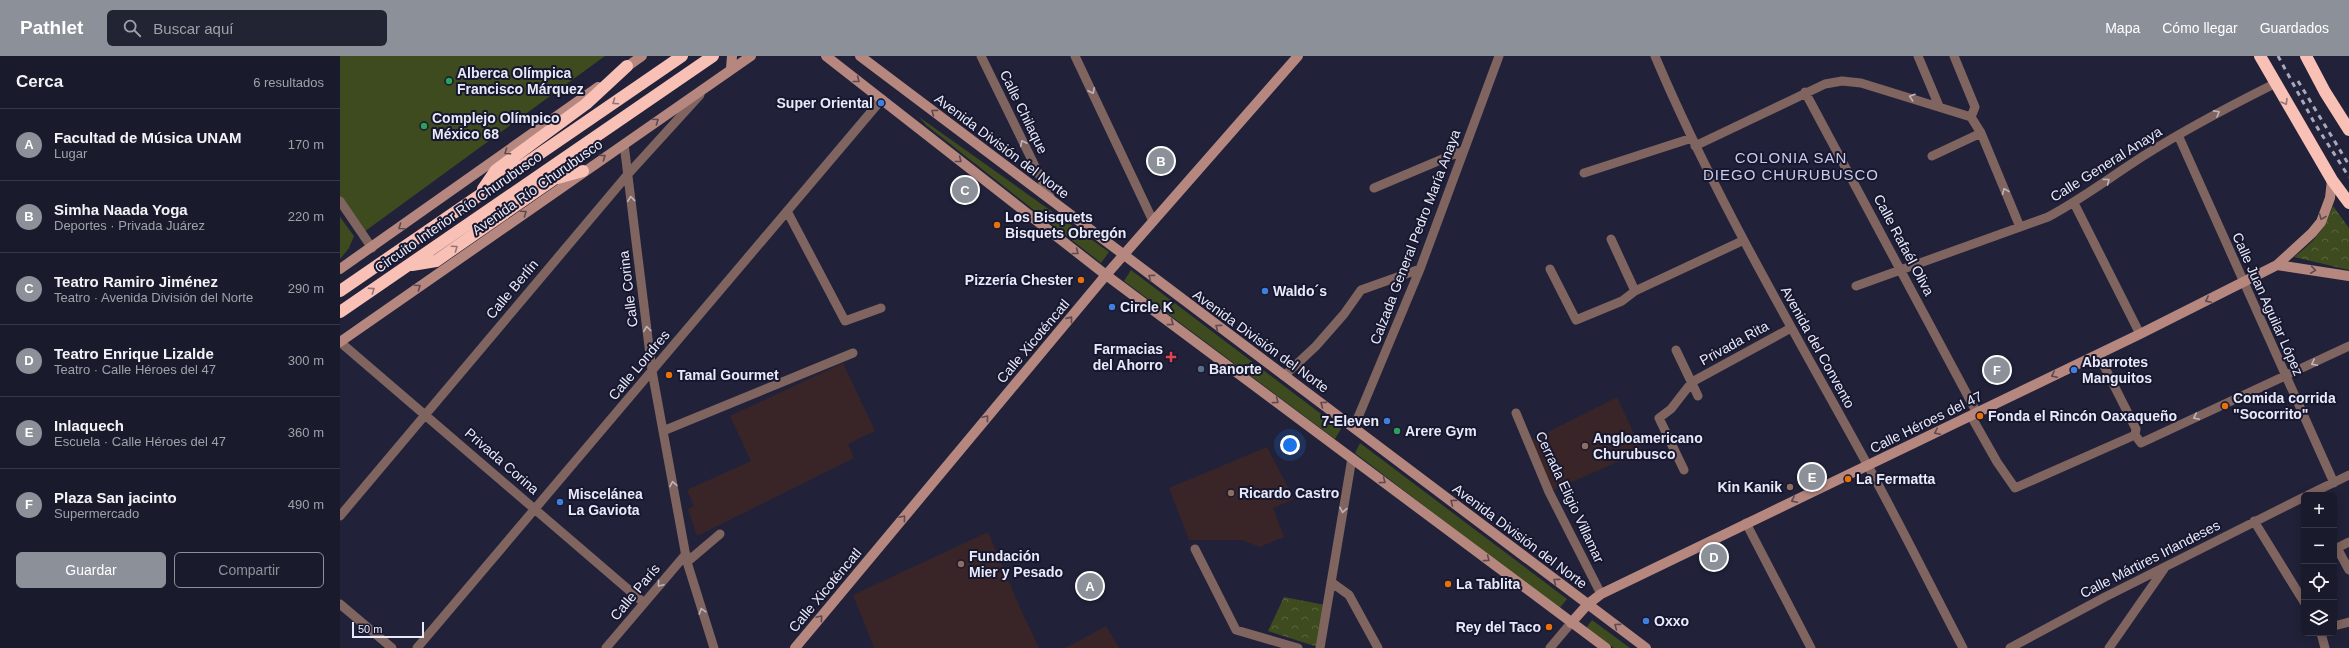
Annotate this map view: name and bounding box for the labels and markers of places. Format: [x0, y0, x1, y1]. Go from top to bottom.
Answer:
place label: Alberca Olímpica Francisco Márquez [457, 65, 584, 97]
marker: Alberca Olímpica Francisco Márquez [444, 76, 454, 86]
place label: Super Oriental [777, 95, 873, 111]
marker: Super Oriental [876, 98, 886, 108]
place label: Complejo Olímpico México 68 [432, 110, 560, 142]
marker: Complejo Olímpico México 68 [419, 121, 429, 131]
pin: B [1148, 146, 1174, 176]
pin: C [952, 175, 978, 205]
place label: Los Bisquets Bisquets Obregón [1005, 209, 1126, 241]
marker: Los Bisquets Bisquets Obregón [992, 220, 1002, 230]
place label: Pizzería Chester [965, 272, 1074, 288]
marker: Pizzería Chester [1076, 275, 1086, 285]
place label: Waldo´s [1273, 283, 1327, 299]
marker: Waldo´s [1260, 286, 1270, 296]
place label: Circle K [1120, 299, 1173, 315]
marker: Circle K [1107, 302, 1117, 312]
place label: Farmacias del Ahorro [1093, 341, 1163, 373]
marker: Farmacias del Ahorro [1166, 352, 1176, 362]
place label: Abarrotes Manguitos [2082, 354, 2152, 386]
pin: F [1984, 355, 2010, 385]
place label: Banorte [1209, 361, 1262, 377]
marker: Banorte [1196, 364, 1206, 374]
marker: Abarrotes Manguitos [2069, 365, 2079, 375]
place label: Tamal Gourmet [677, 367, 779, 383]
marker: Tamal Gourmet [664, 370, 674, 380]
place label: Comida corrida "Socorrito" [2233, 390, 2336, 422]
marker: Comida corrida "Socorrito" [2220, 401, 2230, 411]
place label: Fonda el Rincón Oaxaqueño [1988, 408, 2177, 424]
marker: Fonda el Rincón Oaxaqueño [1975, 411, 1985, 421]
place label: 7-Eleven [1321, 413, 1379, 429]
marker: 7-Eleven [1382, 416, 1392, 426]
place label: Arere Gym [1405, 423, 1477, 439]
marker: Arere Gym [1392, 426, 1402, 436]
place label: Angloamericano Churubusco [1593, 430, 1703, 462]
marker: Angloamericano Churubusco [1580, 441, 1590, 451]
pin: E [1799, 462, 1825, 492]
place label: La Fermatta [1856, 471, 1936, 487]
marker: La Fermatta [1843, 474, 1853, 484]
place label: Kin Kanik [1717, 479, 1782, 495]
marker: Kin Kanik [1785, 482, 1795, 492]
place label: Ricardo Castro [1239, 485, 1339, 501]
place label: Miscelánea La Gaviota [568, 486, 643, 518]
marker: Ricardo Castro [1226, 488, 1236, 498]
marker: Miscelánea La Gaviota [555, 497, 565, 507]
pin: D [1701, 542, 1727, 572]
place label: Fundación Mier y Pesado [969, 548, 1063, 580]
marker: Fundación Mier y Pesado [956, 559, 966, 569]
pin: A [1077, 571, 1103, 601]
place label: La Tablita [1456, 576, 1521, 592]
marker: La Tablita [1443, 579, 1453, 589]
place label: Oxxo [1654, 613, 1689, 629]
marker: Oxxo [1641, 616, 1651, 626]
place label: Rey del Taco [1456, 619, 1541, 635]
marker: Rey del Taco [1544, 622, 1554, 632]

